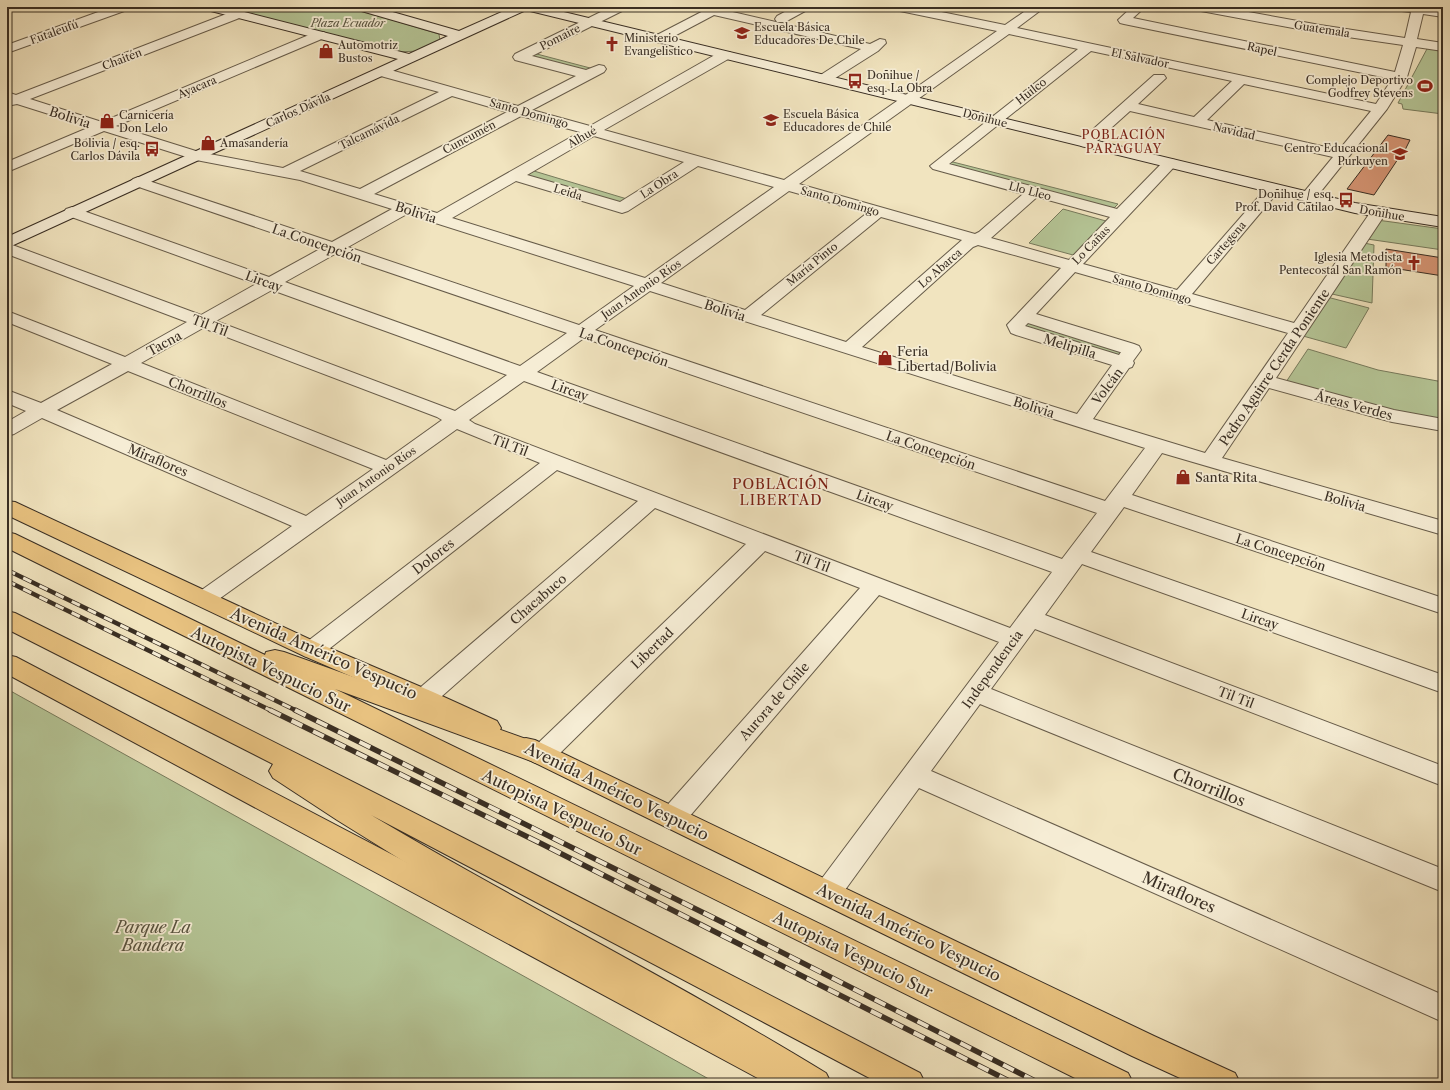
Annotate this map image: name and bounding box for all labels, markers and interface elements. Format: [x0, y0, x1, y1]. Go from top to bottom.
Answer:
park label: Plaza Ecuador [310, 16, 386, 30]
street label: Futaleufú [28, 17, 80, 47]
street label: Guatemala [1293, 18, 1351, 40]
place label: Escuela Básica Educadores De Chile [754, 20, 865, 47]
street label: Pomaire [537, 21, 583, 53]
school or university icon: Escuela Básica Educadores De Chile [733, 24, 751, 42]
place label: Ministerio Evangelistico [624, 31, 693, 58]
church icon: Ministerio Evangelistico [603, 35, 621, 53]
place label: Automotriz Bustos [337, 38, 398, 65]
street label: Rapel [1246, 39, 1279, 59]
shop icon: Automotriz Bustos [317, 42, 335, 60]
street label: Chaitén [100, 45, 144, 73]
street label: El Salvador [1110, 45, 1171, 71]
place label: Doñihue / esq. La Obra [867, 68, 933, 95]
street label: Ayacara [174, 72, 219, 102]
bus stop icon: Doñihue / esq. La Obra [846, 72, 864, 90]
place label: Complejo Deportivo Godfrey Stevens [1306, 73, 1413, 100]
street label: Huilco [1013, 75, 1049, 107]
sports icon: Complejo Deportivo Godfrey Stevens [1416, 77, 1434, 95]
street label: Carlos Dávila [263, 89, 333, 131]
street label: Santo Domingo [488, 95, 570, 131]
street label: Bolivia [47, 103, 93, 131]
street label: Doñihue [961, 106, 1009, 130]
place label: Escuela Básica Educadores de Chile [783, 107, 891, 134]
place label: Carnicería Don Lelo [119, 108, 174, 135]
street label: Talcamávida [337, 111, 402, 153]
school or university icon: Escuela Básica Educadores de Chile [762, 111, 780, 129]
shop icon: Carnicería Don Lelo [98, 112, 116, 130]
street label: Cuncumén [440, 117, 498, 157]
street label: Navidad [1212, 119, 1257, 143]
street label: Alhué [564, 123, 599, 151]
district label: POBLACIÓN PARAGUAY [1082, 126, 1166, 156]
shop icon: Amasandería [199, 134, 217, 152]
place label: Bolivia / esq. Carlos Dávila [71, 136, 140, 163]
place label: Amasandería [219, 136, 289, 150]
bus stop icon: Bolivia / esq. Carlos Dávila [143, 140, 161, 158]
place label: Centro Educacional Purkuyen [1284, 141, 1389, 168]
school or university icon: Centro Educacional Purkuyen [1391, 145, 1409, 163]
street label: La Obra [638, 167, 681, 201]
street label: Llo Lleo [1007, 179, 1053, 203]
street label: Leida [552, 181, 584, 203]
street label: Santo Domingo [799, 183, 881, 219]
place label: Doñihue / esq. Prof. David Catilao [1235, 187, 1334, 214]
bus stop icon: Doñihue / esq. Prof. David Catilao [1337, 191, 1355, 209]
street label: Bolivia [393, 198, 439, 226]
street label: Doñihue [1358, 202, 1406, 224]
street label: Cartegena [1203, 218, 1249, 268]
street label: La Concepción [270, 220, 364, 266]
street label: Lo Cañas [1069, 223, 1113, 267]
street label: María Pinto [784, 239, 841, 289]
street label: Lo Abarca [915, 245, 965, 291]
place label: Iglesia Metodista Pentecostal San Ramón [1279, 250, 1402, 277]
church icon: Iglesia Metodista Pentecostal San Ramón [1405, 254, 1423, 272]
street label: Juan Antonio Ríos [597, 256, 684, 323]
street label: Lircay [243, 267, 285, 295]
street label: Santo Domingo [1111, 271, 1193, 307]
street label: Pedro Aguirre Cerda Poniente [1215, 285, 1333, 449]
street label: Bolivia [702, 296, 748, 324]
street label: Til Til [189, 311, 231, 339]
street label: La Concepción [577, 324, 671, 370]
street label: Tacna [144, 327, 184, 359]
street label: Melipilla [1042, 330, 1099, 362]
place label: Feria Libertad/Bolivia [897, 343, 997, 374]
shop icon: Feria Libertad/Bolivia [876, 349, 894, 367]
street label: Volcán [1087, 364, 1126, 408]
street label: Chorrillos [166, 373, 230, 411]
street label: Lircay [549, 376, 591, 404]
street label: Áreas Verdes [1313, 387, 1395, 423]
street label: Bolivia [1011, 393, 1057, 421]
street label: La Concepción [884, 427, 978, 473]
street label: Til Til [489, 431, 531, 459]
street label: Miraflores [126, 440, 191, 480]
street label: Juan Antonio Ríos [332, 443, 419, 510]
shop icon: Santa Rita [1174, 468, 1192, 486]
place label: Santa Rita [1195, 469, 1258, 485]
district label: POBLACIÓN LIBERTAD [732, 474, 830, 509]
street label: Lircay [854, 486, 896, 514]
street label: Bolivia [1322, 487, 1368, 515]
street label: La Concepción [1234, 530, 1328, 574]
street label: Dolores [409, 535, 457, 577]
street label: Til Til [791, 547, 833, 575]
street label: Chacabuco [507, 570, 569, 628]
street label: Avenida Américo Vespucio [226, 602, 421, 703]
street label: Lircay [1239, 605, 1281, 633]
street label: Autopista Vespucio Sur [187, 621, 354, 717]
street label: Libertad [628, 624, 676, 672]
street label: Independencia [958, 627, 1026, 711]
street label: Aurora de Chile [735, 659, 812, 744]
street label: Til Til [1215, 683, 1257, 711]
street label: Avenida Américo Vespucio [521, 737, 713, 844]
street label: Chorrillos [1170, 763, 1248, 811]
street label: Autopista Vespucio Sur [478, 764, 645, 860]
street label: Miraflores [1139, 867, 1219, 917]
street label: Avenida Américo Vespucio [813, 878, 1005, 985]
street label: Autopista Vespucio Sur [769, 906, 936, 1002]
park label: Parque La Bandera [113, 917, 191, 955]

